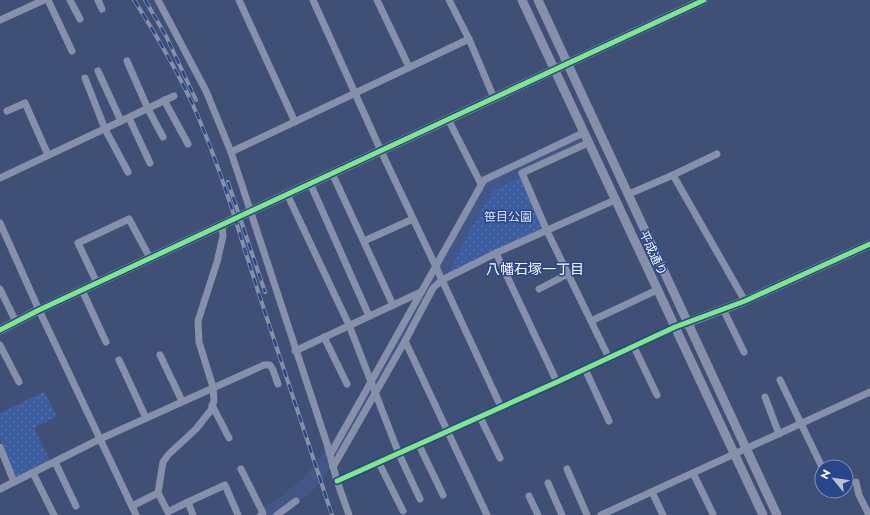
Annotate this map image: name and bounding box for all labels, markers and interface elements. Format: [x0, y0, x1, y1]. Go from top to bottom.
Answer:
park label: 笹目公園 [484, 208, 532, 226]
street label: 平成通り [635, 227, 671, 279]
district label: 八幡石塚一丁目 [486, 259, 584, 279]
north arrow [814, 459, 854, 499]
text: N [816, 466, 834, 482]

